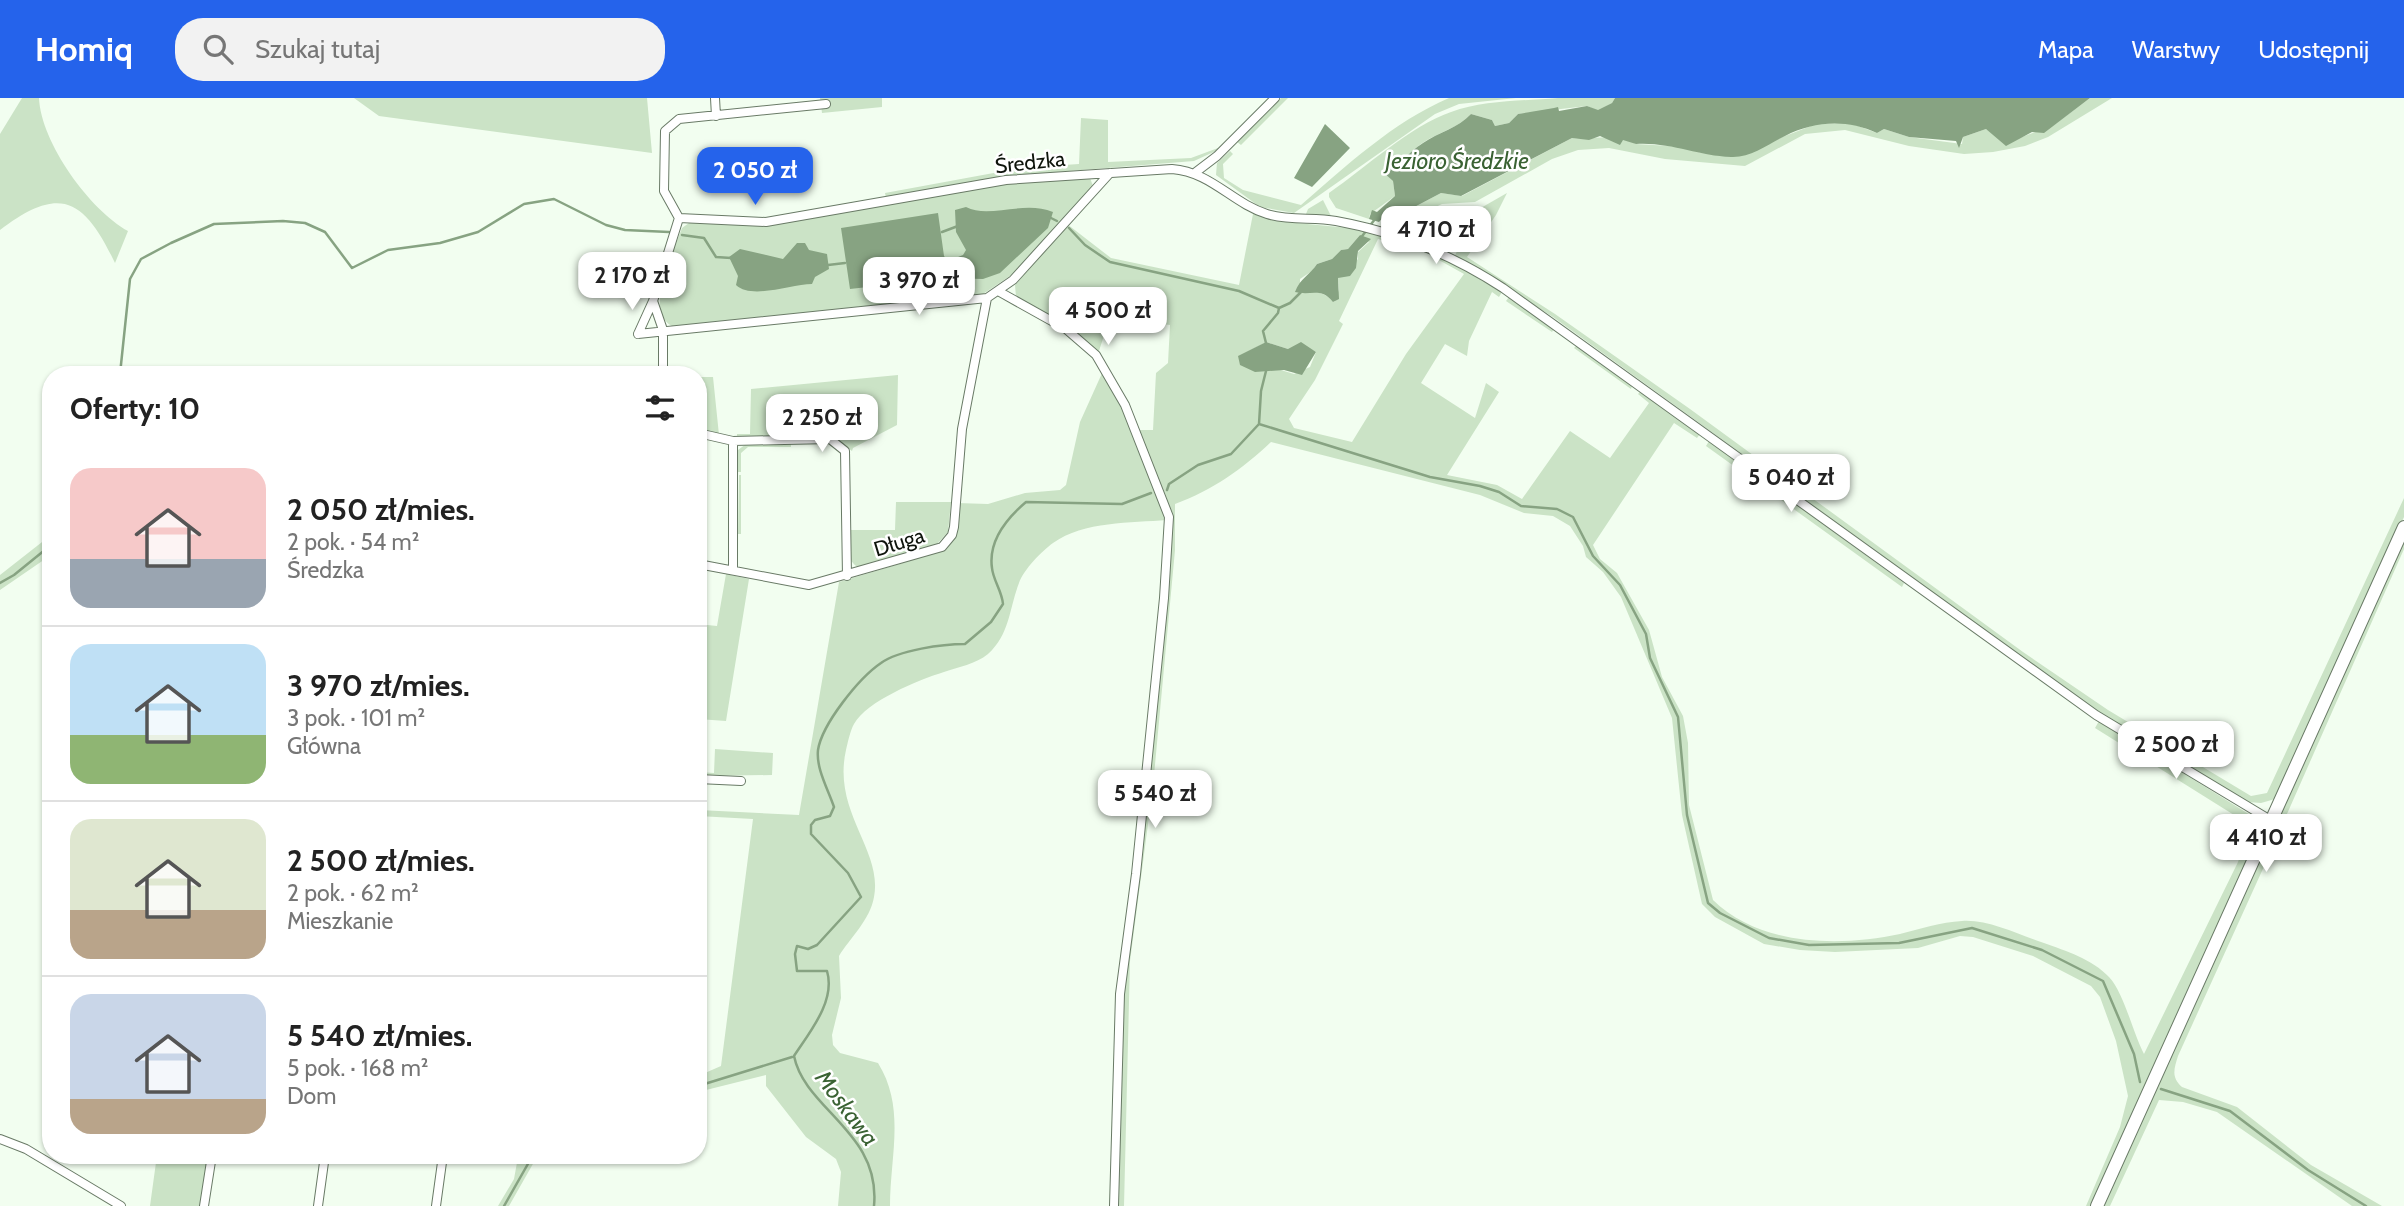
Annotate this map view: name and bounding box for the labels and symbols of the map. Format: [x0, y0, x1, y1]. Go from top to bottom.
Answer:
street label: Średzka [994, 146, 1066, 178]
water label: Jezioro Średzkie [1383, 146, 1529, 175]
pin: 2 050 zł [683, 148, 827, 207]
pin: 4 710 zł [1364, 206, 1508, 266]
pin: 2 170 zł [560, 252, 704, 312]
pin: 3 970 zł [847, 258, 991, 317]
pin: 4 500 zł [1036, 288, 1180, 347]
pin: 2 250 zł [750, 394, 894, 454]
pin: 5 040 zł [1719, 454, 1863, 514]
street label: Długa [871, 522, 927, 562]
pin: 2 500 zł [2104, 722, 2248, 781]
pin: 5 540 zł [1083, 770, 1227, 830]
pin: 4 410 zł [2194, 814, 2338, 874]
water label: Moskawa [809, 1064, 884, 1151]

